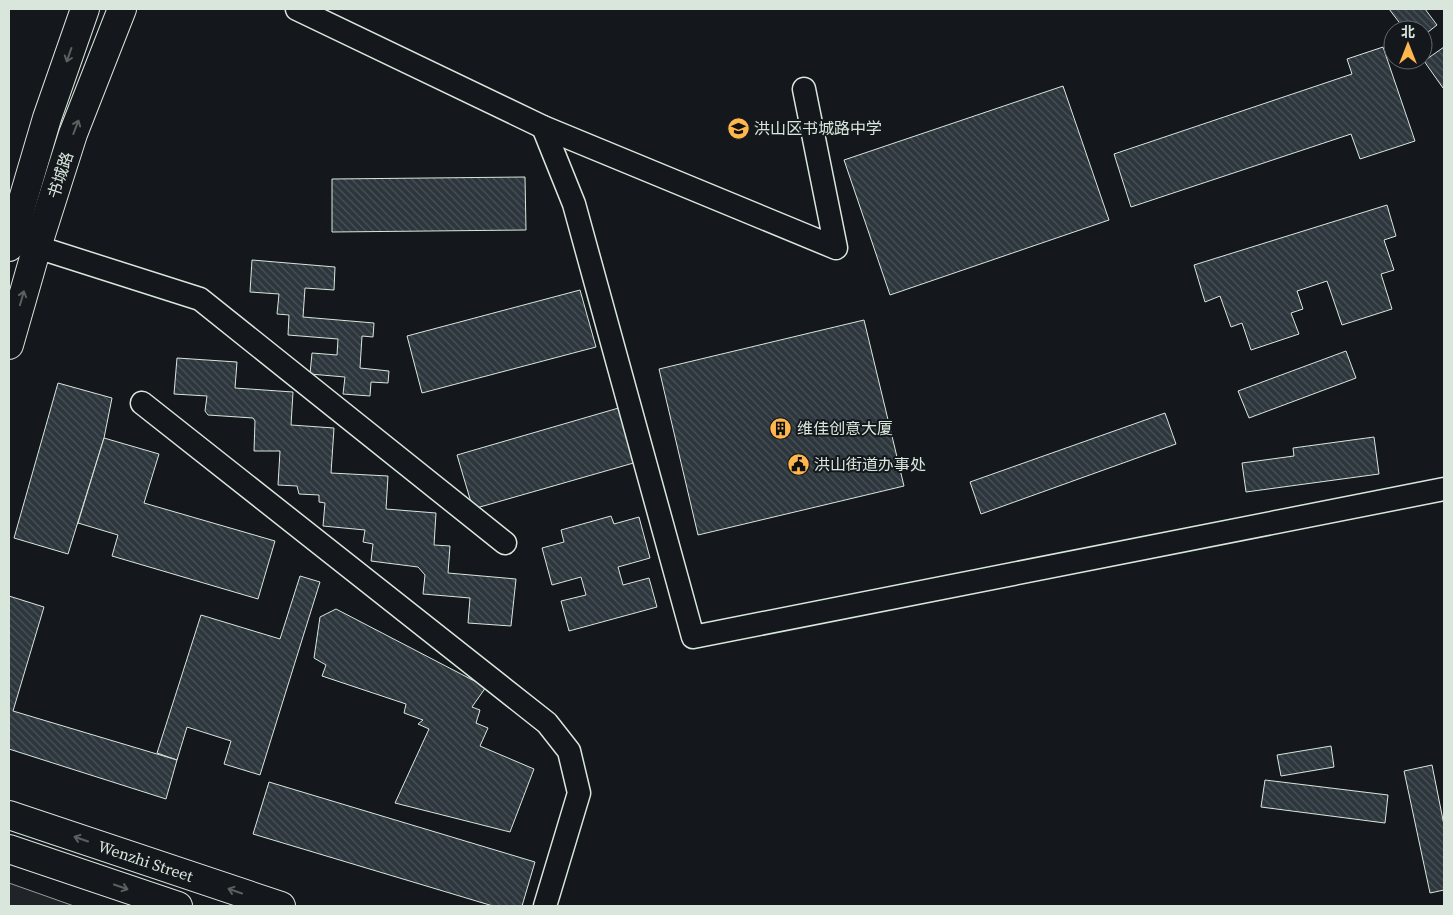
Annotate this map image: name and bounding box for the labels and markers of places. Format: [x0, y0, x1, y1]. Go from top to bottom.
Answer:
school or university icon: 洪山区书城路中学 [726, 116, 750, 140]
place label: 洪山区书城路中学 [754, 117, 882, 139]
building icon: 维佳创意大厦 [769, 416, 793, 440]
place label: 维佳创意大厦 [797, 417, 893, 439]
public building icon: 洪山街道办事处 [786, 452, 810, 476]
place label: 洪山街道办事处 [814, 453, 926, 475]

